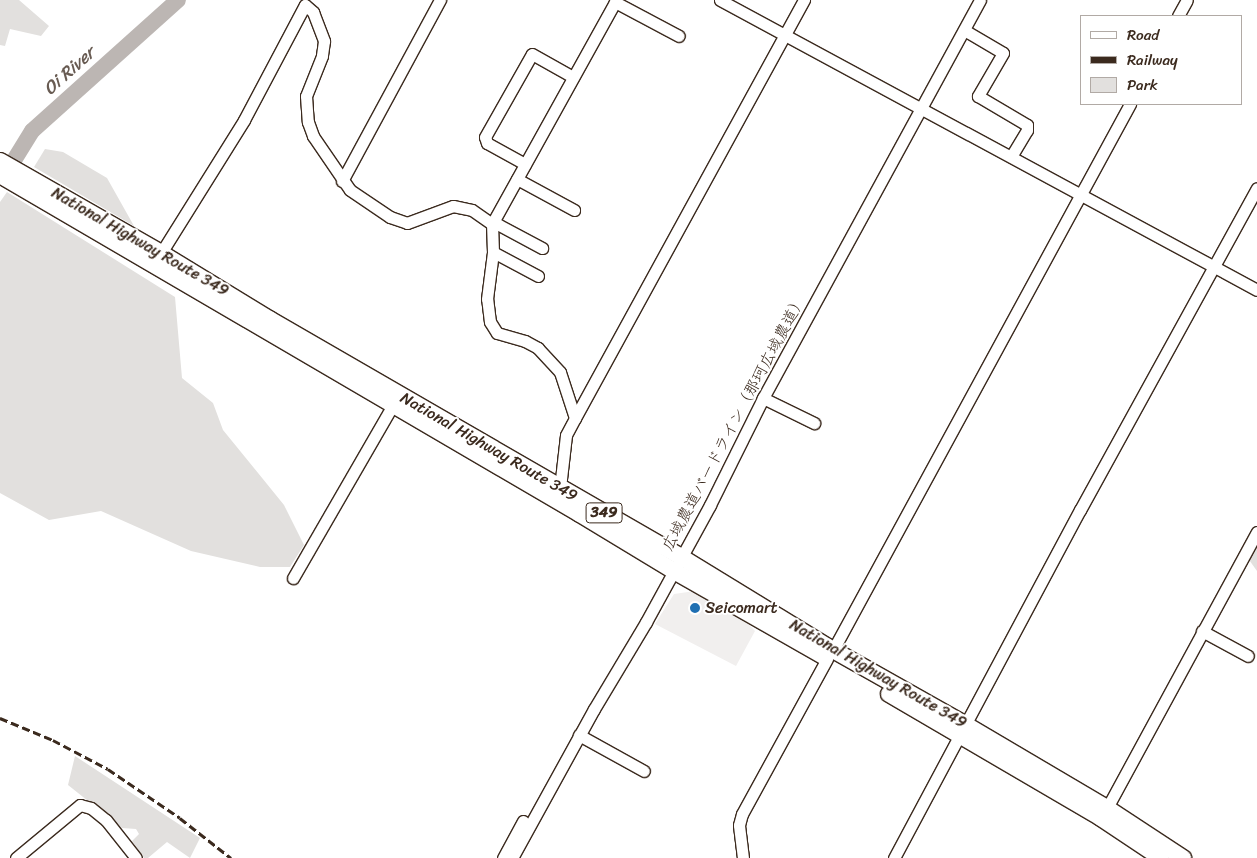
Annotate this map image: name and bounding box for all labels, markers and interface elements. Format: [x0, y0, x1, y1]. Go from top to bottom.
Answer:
legend [1080, 15, 1242, 105]
text: Road [1127, 22, 1159, 48]
water label: Oi River [39, 42, 99, 100]
text: Railway [1127, 47, 1178, 73]
text: Park [1127, 72, 1158, 98]
street label: National Highway Route 349 [48, 183, 232, 301]
street label: 広域農道バードライン（那珂広域農道） [658, 291, 810, 555]
street label: National Highway Route 349 [397, 388, 581, 506]
road number: 349 [585, 500, 623, 526]
place label: Seicomart [705, 598, 777, 618]
marker: Seicomart [689, 602, 701, 614]
street label: National Highway Route 349 [786, 615, 970, 733]

